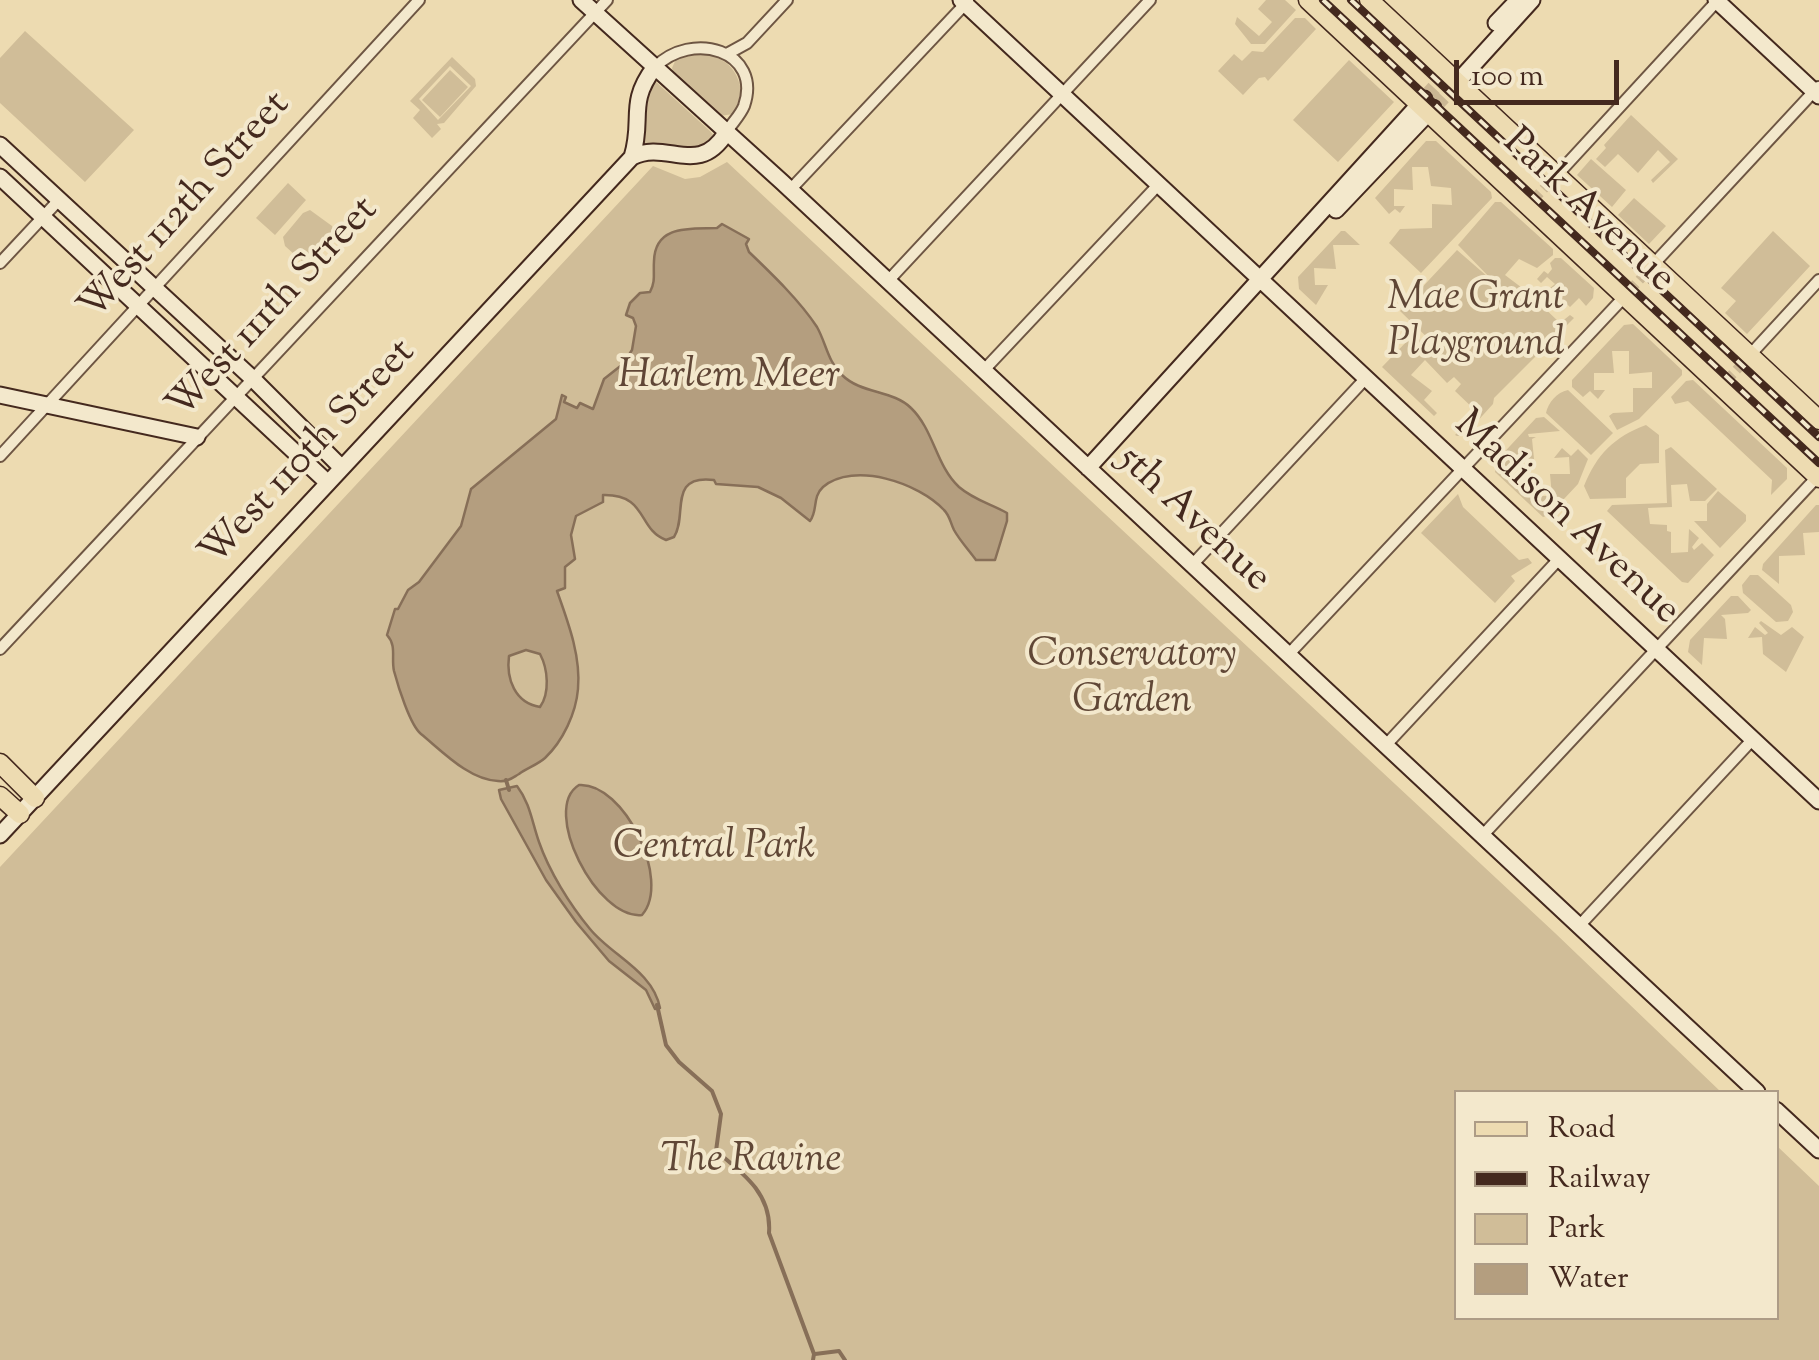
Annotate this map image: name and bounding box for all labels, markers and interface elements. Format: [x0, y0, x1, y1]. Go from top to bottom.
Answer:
scale bar [1459, 40, 1624, 102]
text: 100 m [1471, 56, 1544, 99]
street label: West 112th Street [72, 84, 302, 332]
street label: Park Avenue [1491, 121, 1683, 305]
street label: West 111th Street [160, 189, 390, 431]
park label: Mae Grant Playground [1387, 277, 1565, 371]
street label: West 110th Street [192, 331, 428, 579]
water label: Harlem Meer [618, 354, 840, 404]
street label: Madison Avenue [1442, 403, 1688, 637]
street label: 5th Avenue [1105, 438, 1279, 604]
park label: Conservatory Garden [1027, 634, 1237, 728]
park label: Central Park [613, 826, 815, 874]
legend [1454, 1090, 1779, 1320]
text: Road [1548, 1108, 1615, 1151]
park label: The Ravine [661, 1139, 841, 1187]
text: Railway [1548, 1158, 1651, 1201]
text: Park [1548, 1208, 1605, 1251]
text: Water [1548, 1258, 1629, 1301]

